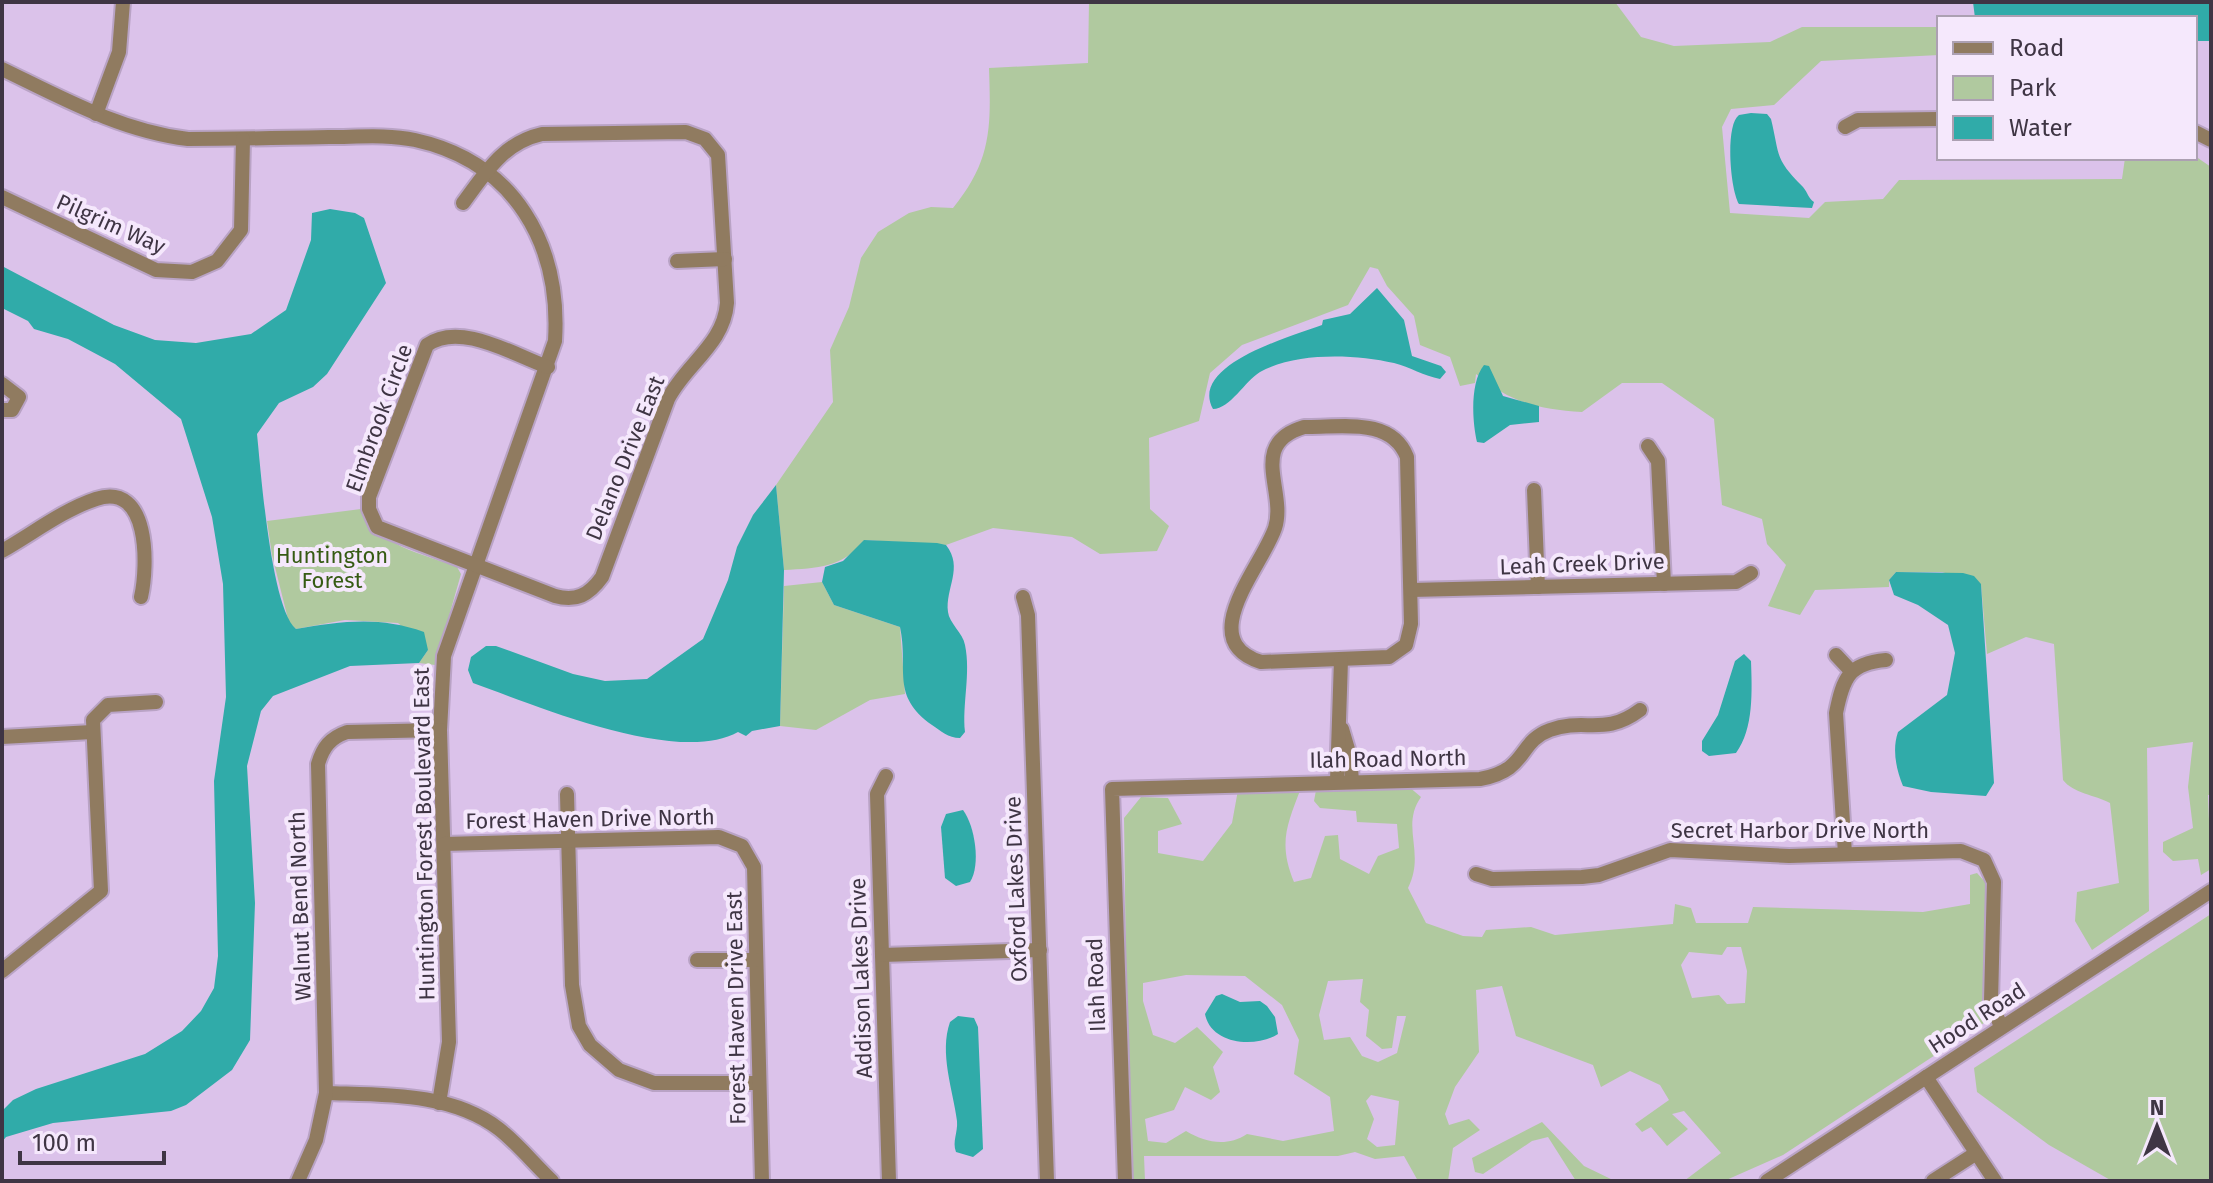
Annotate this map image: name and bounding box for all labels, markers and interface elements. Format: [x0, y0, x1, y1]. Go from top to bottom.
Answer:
legend [1937, 16, 2197, 160]
text: Road [2009, 34, 2064, 62]
text: Park [2009, 74, 2057, 102]
text: Water [2009, 114, 2073, 142]
street label: Pilgrim Way [52, 188, 170, 260]
street label: Elmbrook Circle [340, 340, 418, 496]
street label: Delano Drive East [580, 372, 670, 544]
park label: Huntington Forest [276, 542, 388, 594]
street label: Leah Creek Drive [1499, 548, 1665, 580]
street label: Huntington Forest Boulevard East [408, 667, 440, 1001]
street label: Ilah Road North [1309, 744, 1467, 774]
street label: Oxford Lakes Drive [999, 796, 1033, 982]
street label: Forest Haven Drive North [465, 803, 715, 835]
street label: Walnut Bend North [283, 811, 317, 1001]
street label: Secret Harbor Drive North [1671, 817, 1929, 844]
street label: Addison Lakes Drive [844, 877, 878, 1079]
street label: Forest Haven Drive East [720, 891, 752, 1125]
street label: Ilah Road [1081, 937, 1111, 1033]
street label: Hood Road [1923, 977, 2031, 1059]
north arrow [2117, 1087, 2197, 1167]
text: N [2150, 1094, 2164, 1121]
scale bar [20, 1115, 164, 1165]
text: 100 m [32, 1129, 96, 1157]

